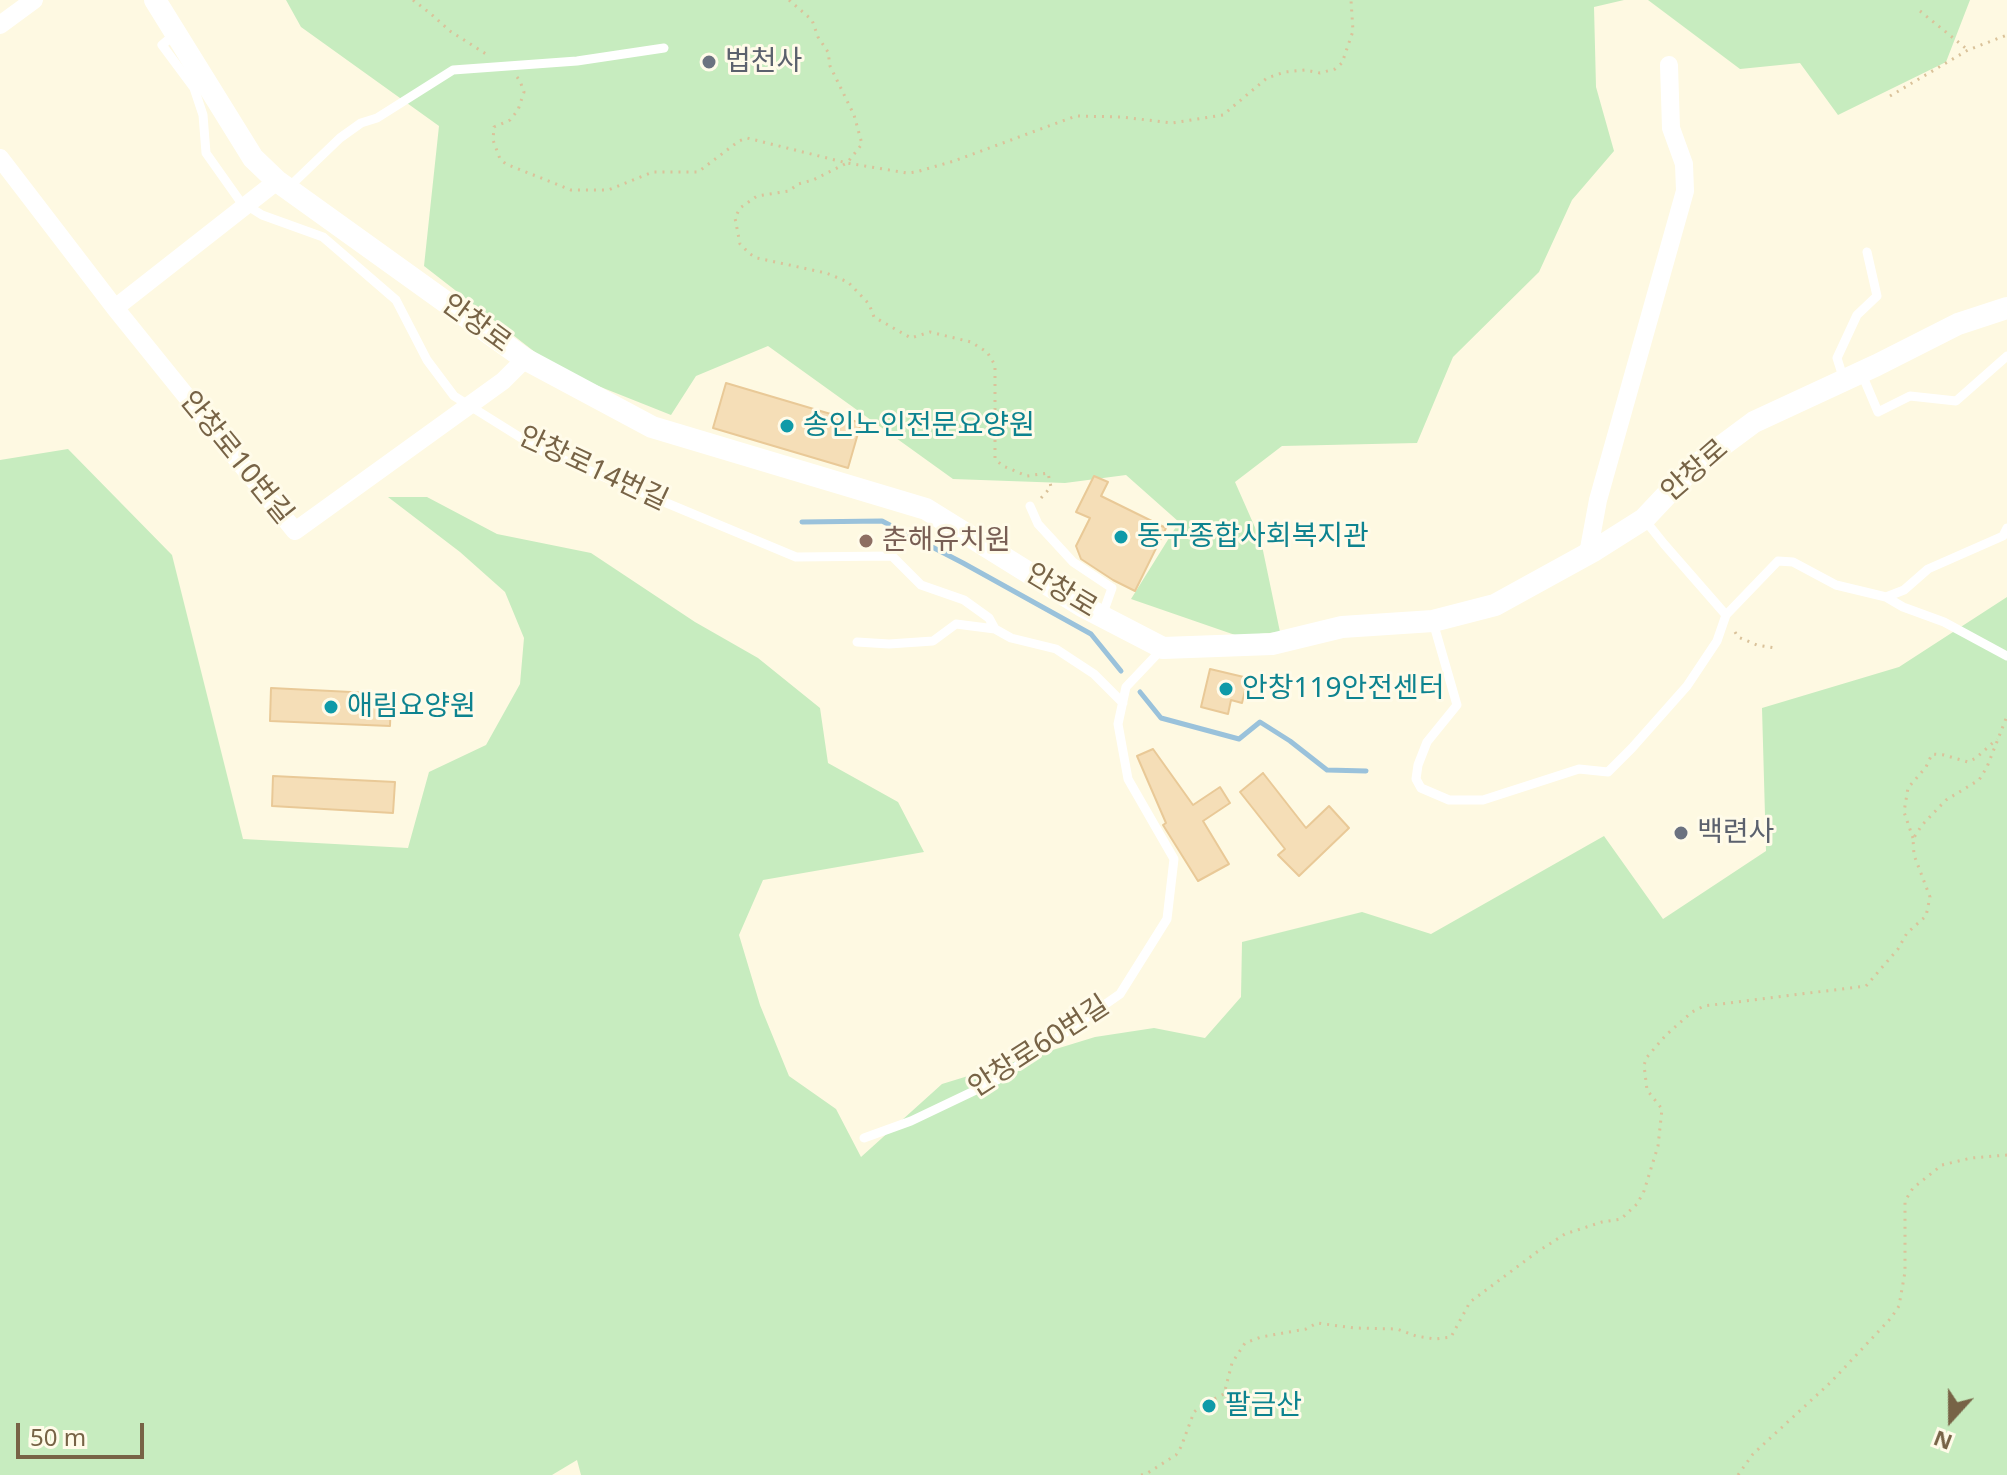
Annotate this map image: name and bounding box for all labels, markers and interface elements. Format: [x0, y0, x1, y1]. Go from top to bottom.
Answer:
place label: 법천사 [725, 45, 802, 79]
marker: 법천사 [700, 53, 718, 71]
street label: 안창로 [435, 288, 517, 360]
street label: 안창로10번길 [172, 385, 300, 531]
place label: 송인노인전문요양원 [803, 409, 1035, 443]
marker: 송인노인전문요양원 [778, 417, 796, 435]
street label: 안창로14번길 [513, 420, 673, 518]
street label: 안창로 [1655, 433, 1735, 509]
place label: 동구종합사회복지관 [1137, 520, 1369, 554]
place label: 춘해유치원 [882, 524, 1011, 558]
marker: 동구종합사회복지관 [1112, 528, 1130, 546]
marker: 춘해유치원 [857, 532, 875, 550]
street label: 안창로 [1019, 557, 1103, 625]
place label: 안창119안전센터 [1242, 672, 1445, 706]
marker: 안창119안전센터 [1217, 680, 1235, 698]
place label: 애림요양원 [347, 690, 476, 724]
marker: 애림요양원 [322, 698, 340, 716]
place label: 백련사 [1697, 816, 1774, 850]
marker: 백련사 [1672, 824, 1690, 842]
street label: 안창로60번길 [962, 989, 1116, 1105]
north arrow [1911, 1379, 1991, 1459]
place label: 팔금산 [1225, 1389, 1302, 1423]
marker: 팔금산 [1200, 1397, 1218, 1415]
scale bar [20, 1407, 148, 1457]
text: 50 m [30, 1420, 86, 1453]
text: N [1929, 1424, 1956, 1459]

